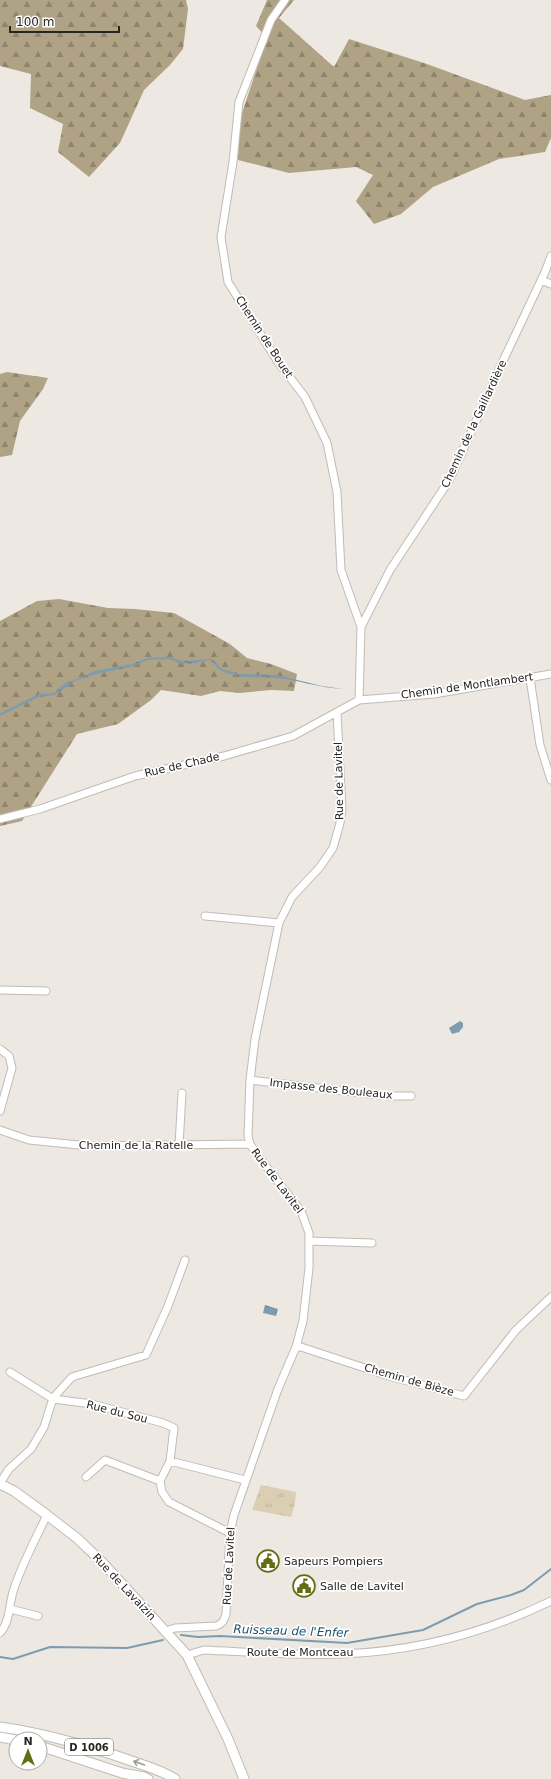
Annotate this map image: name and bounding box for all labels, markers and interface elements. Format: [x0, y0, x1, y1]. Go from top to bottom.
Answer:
scale bar [10, 8, 119, 34]
text: 100 m [16, 15, 54, 29]
street label: Chemin de Bouet [233, 294, 296, 381]
street label: Chemin de la Gaillardière [439, 358, 509, 490]
street label: Chemin de Montlambert [400, 670, 535, 702]
street label: Rue de Lavitel [332, 742, 346, 820]
street label: Rue de Chade [143, 750, 221, 780]
street label: Impasse des Bouleaux [269, 1076, 394, 1102]
street label: Chemin de la Ratelle [79, 1139, 193, 1152]
street label: Rue de Lavitel [248, 1146, 306, 1216]
street label: Chemin de Bièze [363, 1361, 456, 1399]
street label: Rue du Sou [85, 1398, 149, 1426]
street label: Rue de Lavitel [220, 1527, 238, 1605]
public building icon: Sapeurs Pompiers [255, 1548, 281, 1574]
street label: Rue de Lavaizin [90, 1551, 158, 1623]
place label: Sapeurs Pompiers [284, 1555, 383, 1568]
public building icon: Salle de Lavitel [291, 1573, 317, 1599]
place label: Salle de Lavitel [320, 1580, 404, 1593]
water label: Ruisseau de l'Enfer [233, 1622, 350, 1640]
street label: Route de Montceau [247, 1646, 353, 1659]
north arrow [8, 1731, 48, 1771]
text: N [23, 1735, 33, 1748]
road number: D 1006 [65, 1739, 113, 1755]
one-way arrow [133, 1759, 145, 1767]

